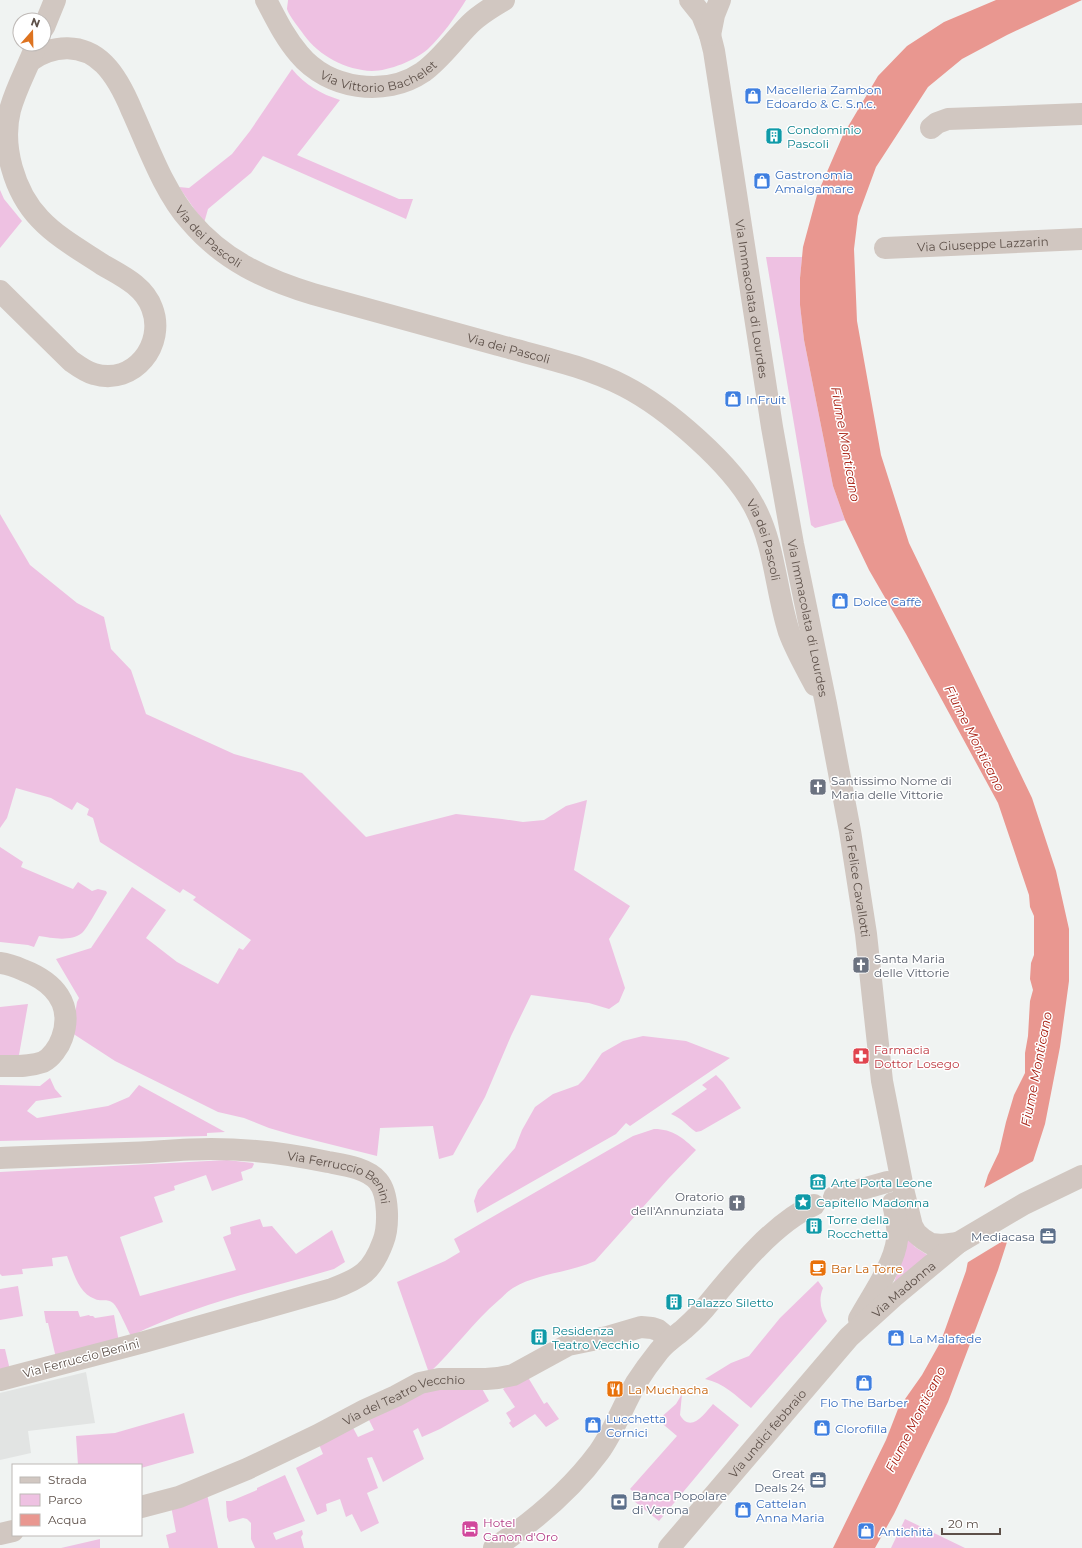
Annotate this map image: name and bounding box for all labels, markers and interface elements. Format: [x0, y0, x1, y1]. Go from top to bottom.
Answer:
north arrow [12, 12, 52, 52]
text: N [29, 15, 42, 31]
street label: Via Vittorio Bachelet [318, 57, 440, 95]
place label: Macelleria Zambon Edoardo & C. S.n.c. [766, 82, 882, 111]
shop icon: Macelleria Zambon Edoardo & C. S.n.c. [743, 86, 763, 106]
place label: Condominio Pascoli [787, 122, 861, 151]
building icon: Condominio Pascoli [764, 126, 784, 146]
place label: Gastronomia Amalgamare [775, 167, 854, 196]
shop icon: Gastronomia Amalgamare [752, 171, 772, 191]
street label: Via dei Pascoli [172, 202, 245, 270]
street label: Via Immacolata di Lourdes [733, 218, 772, 379]
street label: Via Giuseppe Lazzarin [917, 233, 1049, 254]
street label: Via dei Pascoli [466, 329, 552, 366]
water label: Fiume Monticano [828, 385, 864, 503]
shop icon: InFruit [723, 389, 743, 409]
place label: InFruit [746, 392, 786, 407]
street label: Via dei Pascoli [744, 496, 784, 582]
street label: Via Immacolata di Lourdes [785, 538, 832, 698]
shop icon: Dolce Caffè [830, 591, 850, 611]
place label: Dolce Caffè [853, 594, 922, 609]
water label: Fiume Monticano [941, 682, 1009, 794]
place label: Santissimo Nome di Maria delle Vittorie [831, 773, 952, 802]
church icon: Santissimo Nome di Maria delle Vittorie [808, 777, 828, 797]
street label: Via Felice Cavallotti [841, 822, 874, 938]
place label: Santa Maria delle Vittorie [874, 951, 950, 980]
church icon: Santa Maria delle Vittorie [851, 955, 871, 975]
water label: Fiume Monticano [1017, 1010, 1055, 1128]
place label: Farmacia Dottor Losego [874, 1042, 960, 1071]
pharmacy icon: Farmacia Dottor Losego [851, 1046, 871, 1066]
street label: Via Ferruccio Benini [286, 1147, 394, 1205]
museum icon: Arte Porta Leone [808, 1172, 828, 1192]
place label: Arte Porta Leone [831, 1175, 933, 1190]
place label: Oratorio dell'Annunziata [631, 1189, 724, 1218]
place icon: Capitello Madonna [793, 1192, 813, 1212]
church icon: Oratorio dell'Annunziata [727, 1193, 747, 1213]
place label: Capitello Madonna [816, 1195, 929, 1210]
place label: Torre della Rocchetta [827, 1212, 889, 1241]
building icon: Torre della Rocchetta [804, 1216, 824, 1236]
office icon: Mediacasa [1038, 1226, 1058, 1246]
place label: Mediacasa [971, 1229, 1035, 1244]
street label: Via Madonna [868, 1257, 938, 1320]
cafe icon: Bar La Torre [808, 1258, 828, 1278]
place label: Bar La Torre [831, 1261, 903, 1276]
building icon: Palazzo Siletto [664, 1292, 684, 1312]
place label: Palazzo Siletto [687, 1295, 774, 1310]
place label: Residenza Teatro Vecchio [552, 1323, 640, 1352]
building icon: Residenza Teatro Vecchio [529, 1327, 549, 1347]
shop icon: La Malafede [886, 1328, 906, 1348]
place label: La Malafede [909, 1331, 982, 1346]
street label: Via Ferruccio Benini [21, 1335, 141, 1381]
water label: Fiume Monticano [881, 1363, 949, 1475]
street label: Via del Teatro Vecchio [340, 1371, 465, 1428]
shop icon: Flo The Barber [854, 1373, 874, 1393]
restaurant icon: La Muchacha [605, 1379, 625, 1399]
place label: La Muchacha [628, 1382, 709, 1397]
street label: Via undici febbraio [725, 1386, 809, 1481]
place label: Flo The Barber [820, 1395, 908, 1410]
place label: Lucchetta Cornici [606, 1411, 666, 1440]
shop icon: Lucchetta Cornici [583, 1415, 603, 1435]
shop icon: Clorofilla [812, 1418, 832, 1438]
place label: Clorofilla [835, 1421, 887, 1436]
legend [12, 1464, 142, 1536]
place label: Great Deals 24 [754, 1466, 805, 1495]
office icon: Great Deals 24 [808, 1470, 828, 1490]
text: Strada [48, 1472, 87, 1487]
place label: Banca Popolare di Verona [632, 1488, 727, 1517]
text: Parco [48, 1492, 82, 1507]
bank icon: Banca Popolare di Verona [609, 1492, 629, 1512]
place label: Cattelan Anna Maria [756, 1496, 825, 1525]
shop icon: Cattelan Anna Maria [733, 1500, 753, 1520]
scale bar [942, 1510, 1000, 1536]
text: Acqua [48, 1512, 86, 1527]
place label: Hotel Canon d'Oro [483, 1515, 558, 1544]
text: 20 m [948, 1516, 979, 1531]
hotel icon: Hotel Canon d'Oro [460, 1519, 480, 1539]
shop icon: Antichità [856, 1521, 876, 1541]
place label: Antichità [879, 1524, 933, 1539]

